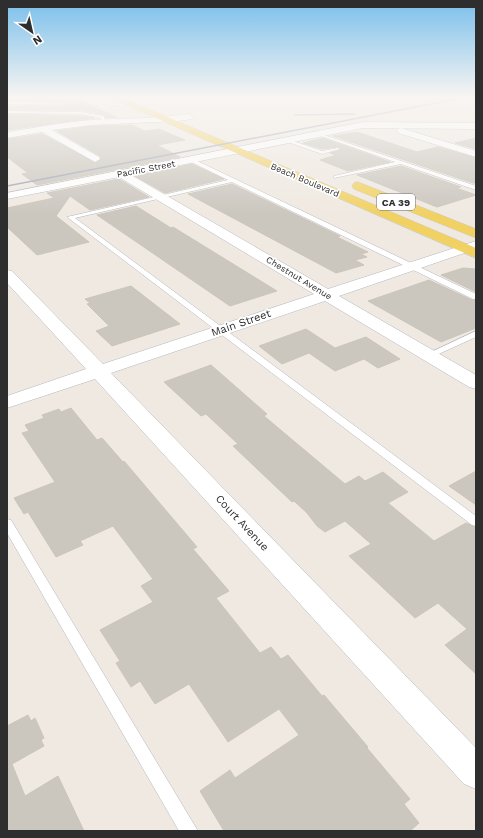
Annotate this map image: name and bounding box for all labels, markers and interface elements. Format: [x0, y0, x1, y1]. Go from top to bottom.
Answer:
north arrow [12, 12, 52, 52]
text: N [30, 32, 44, 48]
street label: Pacific Street [116, 158, 176, 180]
street label: Beach Boulevard [269, 161, 341, 199]
road number: CA 39 [377, 194, 415, 210]
street label: Chestnut Avenue [264, 254, 334, 302]
street label: Main Street [209, 307, 273, 339]
street label: Court Avenue [213, 492, 271, 554]

